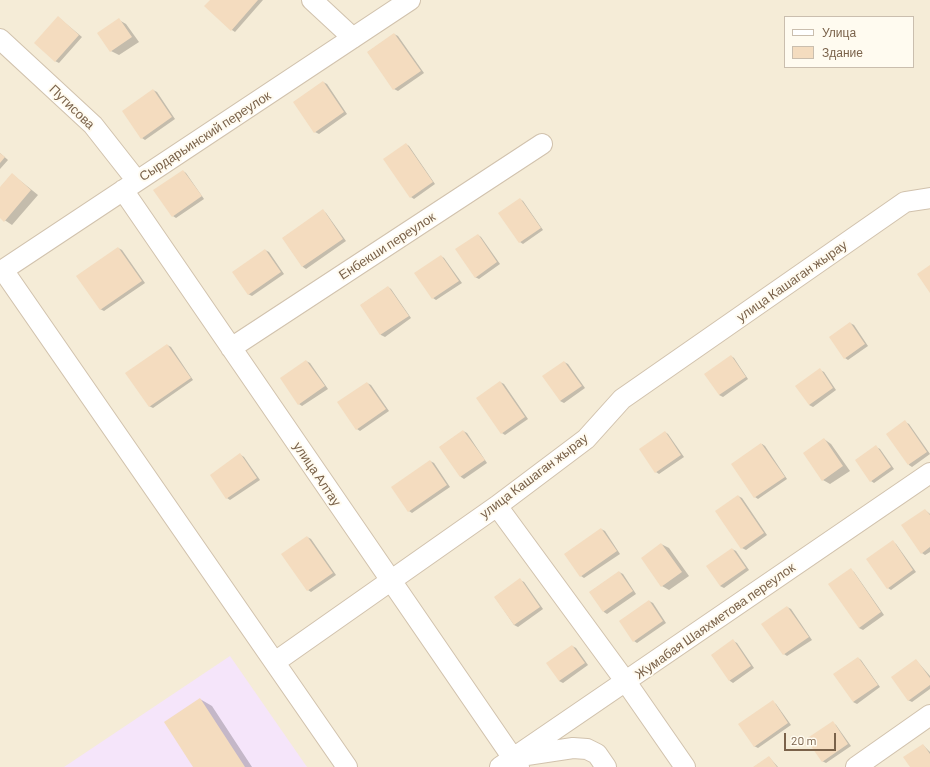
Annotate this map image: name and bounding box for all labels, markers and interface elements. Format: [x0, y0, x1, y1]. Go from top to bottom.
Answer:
legend [784, 16, 914, 68]
text: Улица [822, 25, 856, 39]
text: Здание [822, 45, 863, 59]
street label: Путисова [46, 82, 98, 132]
street label: Сырдарьинский переулок [136, 88, 274, 184]
street label: Енбекши переулок [336, 209, 438, 283]
street label: улица Кашаган жырау [734, 237, 850, 325]
street label: улица Кашаган жырау [477, 430, 591, 522]
street label: улица Алтау [290, 439, 344, 509]
street label: Жумабая Шаяхметова переулок [632, 560, 798, 682]
scale bar [786, 725, 838, 751]
text: 20 m [791, 733, 817, 747]

